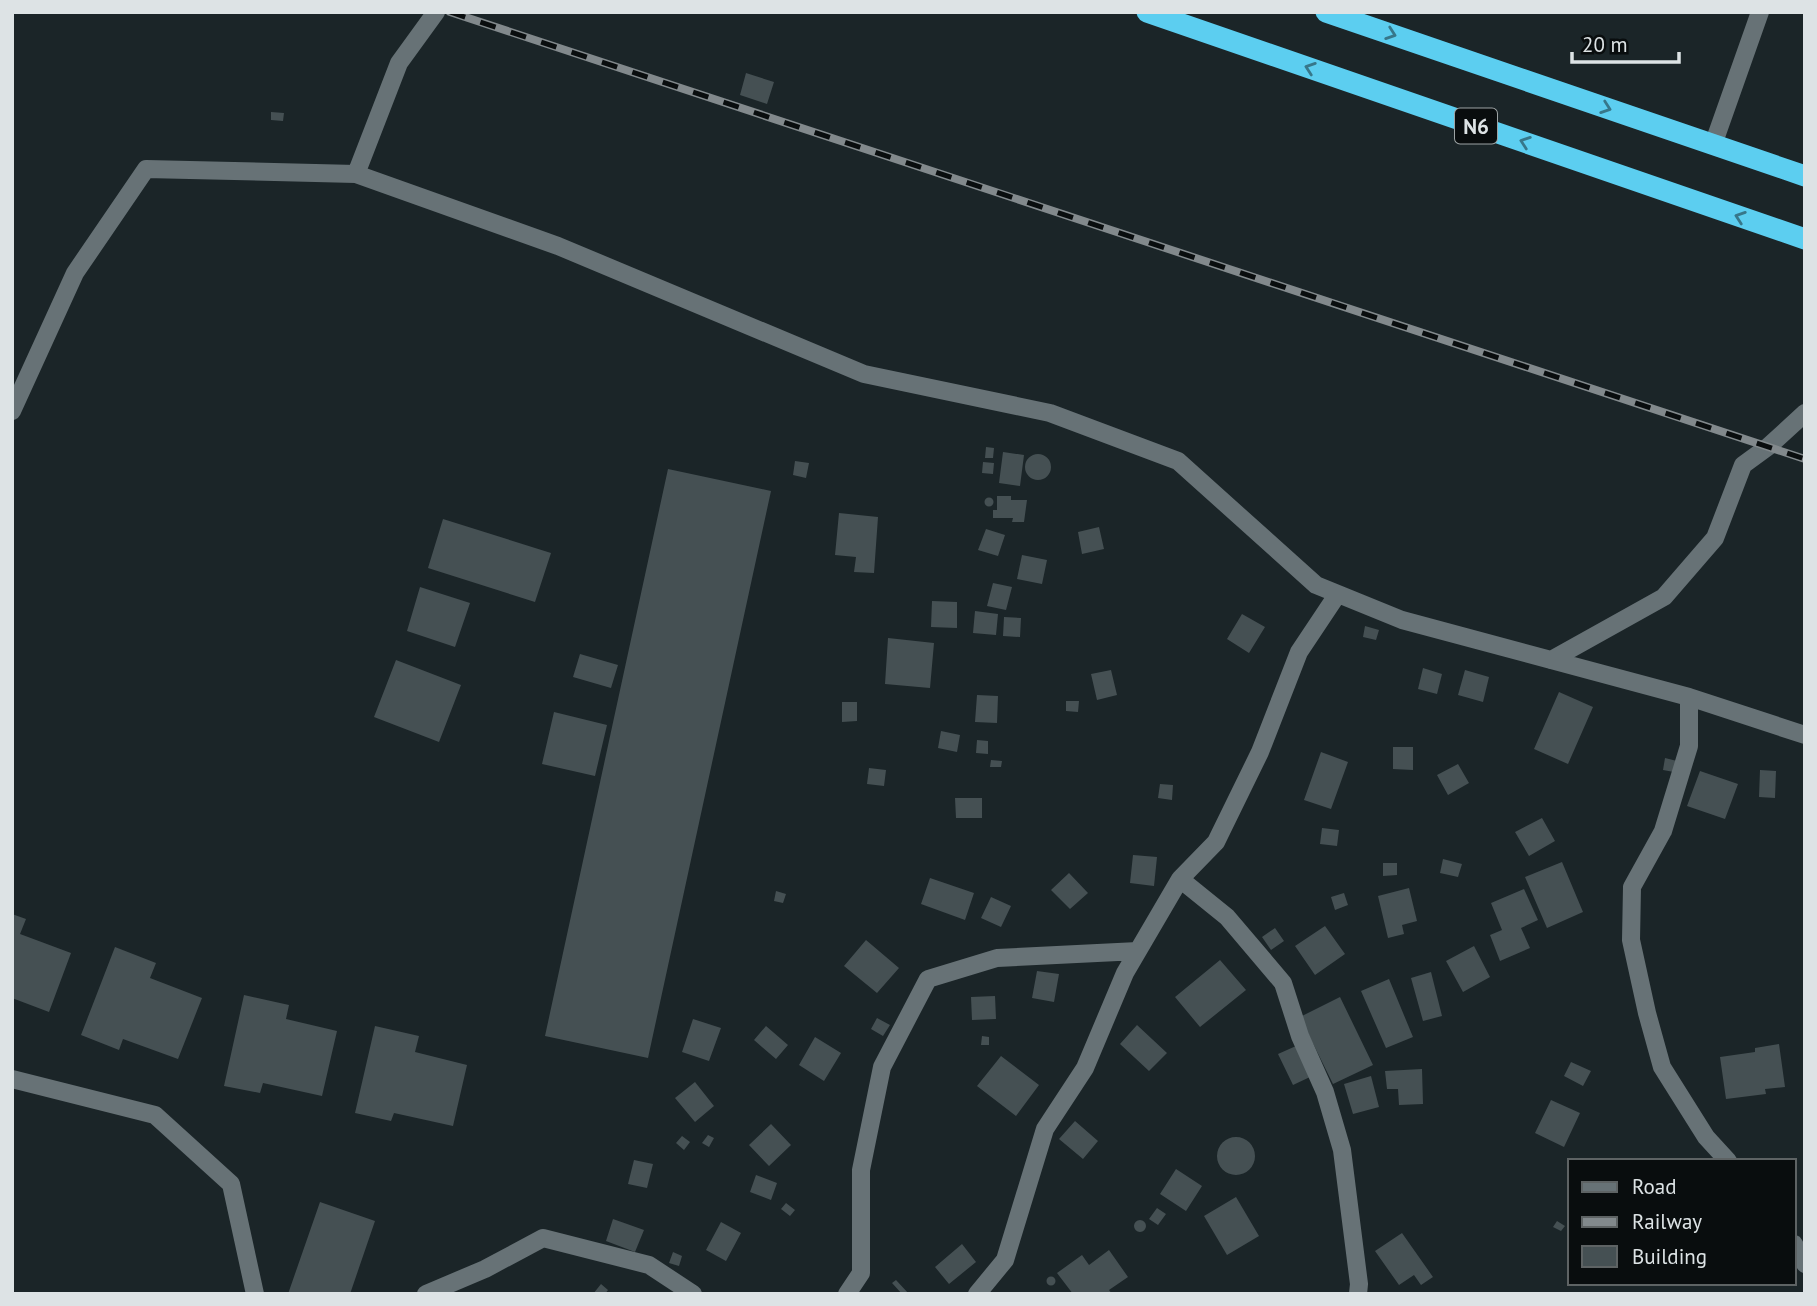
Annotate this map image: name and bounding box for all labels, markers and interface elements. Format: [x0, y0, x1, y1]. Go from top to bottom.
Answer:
scale bar [1572, 21, 1679, 65]
one-way arrow [1384, 26, 1396, 40]
text: 20 m [1582, 31, 1628, 58]
one-way arrow [1304, 62, 1317, 76]
one-way arrow [1599, 100, 1611, 114]
road number: N6 [1455, 108, 1497, 144]
one-way arrow [1520, 136, 1532, 150]
one-way arrow [1735, 211, 1747, 225]
legend [1568, 1159, 1796, 1285]
text: Road [1632, 1173, 1676, 1200]
text: Railway [1632, 1208, 1702, 1235]
text: Building [1632, 1243, 1707, 1270]

